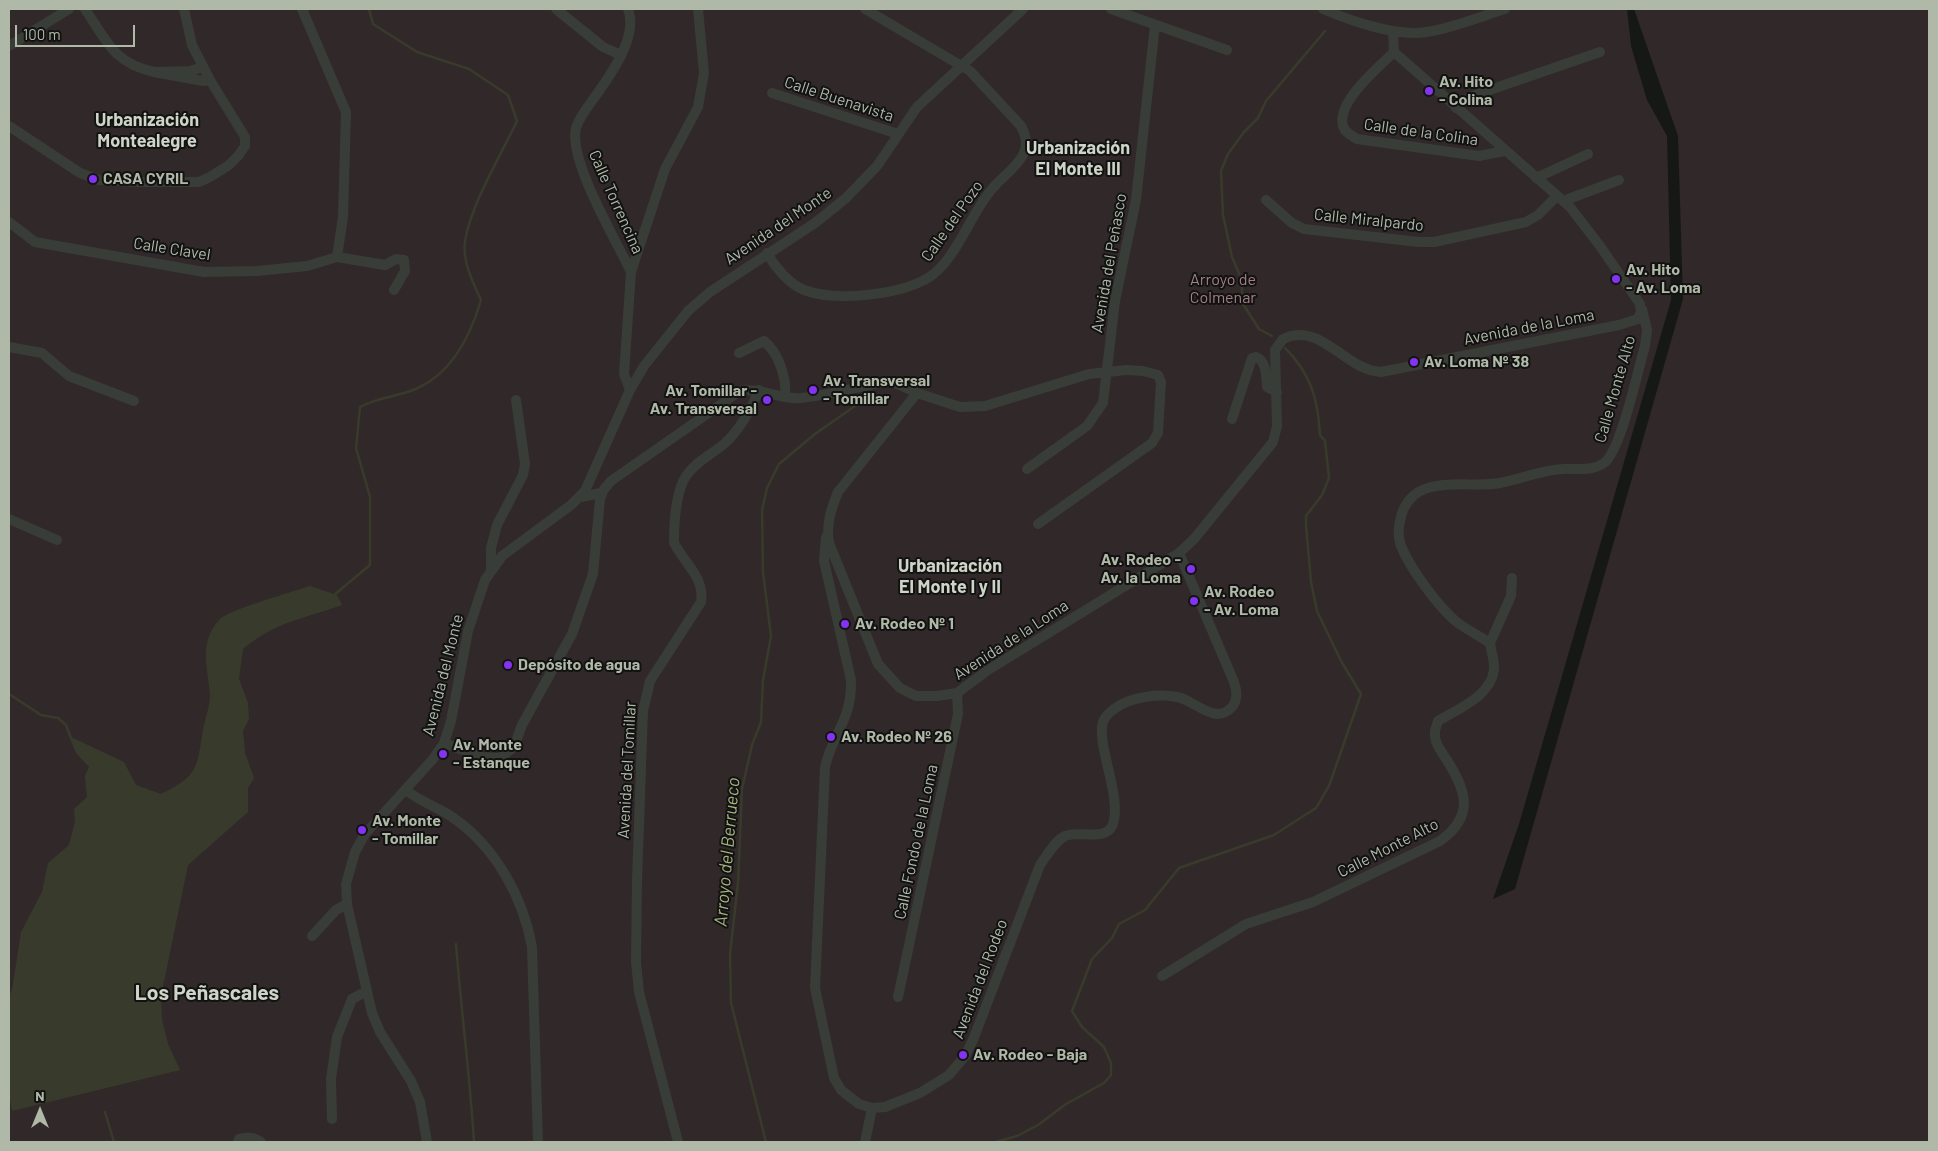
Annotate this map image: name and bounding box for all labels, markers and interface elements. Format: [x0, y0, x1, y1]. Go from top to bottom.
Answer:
scale bar [18, 15, 138, 47]
text: 100 m [23, 25, 61, 43]
street label: Calle Buenavista [782, 72, 896, 126]
place label: Av. Hito - Colina [1439, 72, 1493, 110]
marker: Av. Hito - Colina [1423, 85, 1435, 97]
district label: Urbanización Montealegre [95, 109, 199, 152]
street label: Calle de la Colina [1363, 114, 1479, 150]
district label: Urbanización El Monte III [1026, 137, 1130, 180]
street label: Calle Torrencina [585, 147, 647, 257]
place label: CASA CYRIL [103, 169, 188, 189]
marker: CASA CYRIL [87, 173, 99, 185]
street label: Calle del Pozo [917, 177, 987, 265]
street label: Avenida del Monte [721, 183, 835, 269]
street label: Avenida del Peñasco [1087, 192, 1131, 334]
street label: Calle Miralpardo [1313, 205, 1425, 235]
street label: Calle Clavel [132, 233, 212, 265]
place label: Av. Hito - Av. Loma [1626, 260, 1701, 298]
park label: Arroyo de Colmenar [1190, 270, 1256, 308]
marker: Av. Hito - Av. Loma [1610, 273, 1622, 285]
street label: Avenida de la Loma [1462, 305, 1596, 349]
street label: Calle Monte Alto [1591, 333, 1639, 445]
place label: Av. Loma Nº 38 [1424, 352, 1529, 372]
marker: Av. Loma Nº 38 [1408, 356, 1420, 368]
place label: Av. Transversal - Tomillar [823, 371, 930, 409]
place label: Av. Tomillar - Av. Transversal [650, 381, 757, 419]
marker: Av. Transversal - Tomillar [807, 384, 819, 396]
marker: Av. Tomillar - Av. Transversal [761, 394, 773, 406]
place label: Av. Rodeo - Av. la Loma [1100, 550, 1181, 588]
district label: Urbanización El Monte I y II [898, 555, 1002, 598]
marker: Av. Rodeo - Av. la Loma [1185, 563, 1197, 575]
place label: Av. Rodeo - Av. Loma [1204, 582, 1279, 620]
marker: Av. Rodeo - Av. Loma [1188, 595, 1200, 607]
street label: Avenida de la Loma [950, 596, 1072, 684]
street label: Avenida del Monte [419, 612, 467, 738]
place label: Av. Rodeo Nº 1 [855, 614, 954, 634]
marker: Av. Rodeo Nº 1 [839, 618, 851, 630]
place label: Depósito de agua [518, 655, 640, 675]
marker: Depósito de agua [502, 659, 514, 671]
street label: Avenida del Tomillar [614, 701, 640, 839]
place label: Av. Rodeo Nº 26 [841, 727, 952, 747]
marker: Av. Rodeo Nº 26 [825, 731, 837, 743]
place label: Av. Monte - Estanque [453, 735, 530, 773]
marker: Av. Monte - Estanque [437, 748, 449, 760]
street label: Calle Fondo de la Loma [890, 763, 942, 921]
water label: Arroyo del Berrueco [710, 777, 744, 927]
place label: Av. Monte - Tomillar [372, 811, 441, 849]
street label: Calle Monte Alto [1334, 814, 1442, 882]
marker: Av. Monte - Tomillar [356, 824, 368, 836]
street label: Avenida del Rodeo [948, 916, 1012, 1042]
district label: Los Peñascales [135, 980, 279, 1006]
place label: Av. Rodeo - Baja [973, 1045, 1087, 1065]
marker: Av. Rodeo - Baja [957, 1049, 969, 1061]
north arrow [15, 1086, 65, 1136]
text: N [35, 1087, 45, 1104]

